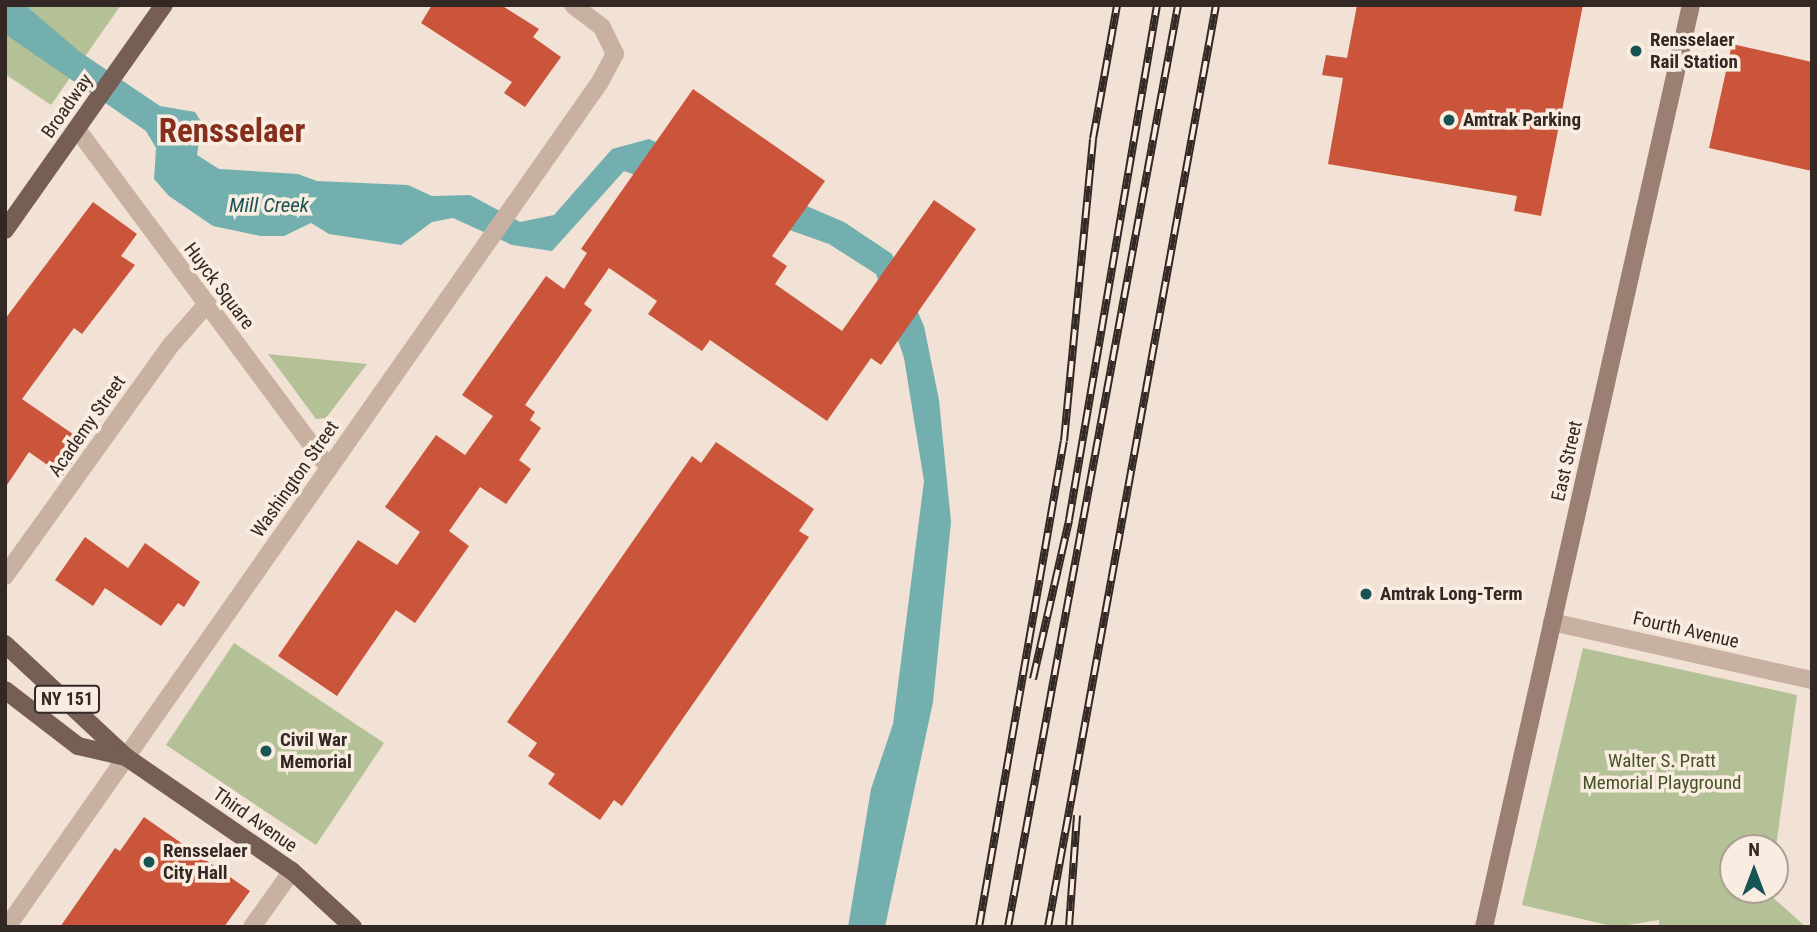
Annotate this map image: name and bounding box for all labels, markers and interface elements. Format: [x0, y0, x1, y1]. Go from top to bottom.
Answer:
place label: Rensselaer Rail Station [1650, 29, 1738, 73]
marker: Rensselaer Rail Station [1628, 43, 1644, 59]
street label: Broadway [37, 69, 97, 143]
place label: Amtrak Parking [1463, 109, 1581, 131]
district label: Rensselaer [159, 111, 305, 151]
marker: Amtrak Parking [1441, 112, 1457, 128]
water label: Mill Creek [229, 192, 309, 218]
street label: Huyck Square [179, 238, 259, 334]
street label: Academy Street [44, 371, 130, 481]
street label: Washington Street [246, 416, 344, 542]
street label: East Street [1547, 419, 1587, 503]
place label: Amtrak Long-Term [1380, 583, 1523, 605]
marker: Amtrak Long-Term [1358, 586, 1374, 602]
street label: Fourth Avenue [1631, 607, 1741, 653]
road number: NY 151 [34, 684, 100, 714]
place label: Civil War Memorial [280, 729, 352, 773]
marker: Civil War Memorial [258, 743, 274, 759]
park label: Walter S. Pratt Memorial Playground [1582, 750, 1742, 794]
street label: Third Avenue [209, 783, 301, 857]
north arrow [1719, 834, 1789, 904]
text: N [1748, 838, 1760, 861]
place label: Rensselaer City Hall [163, 840, 247, 884]
marker: Rensselaer City Hall [141, 854, 157, 870]

